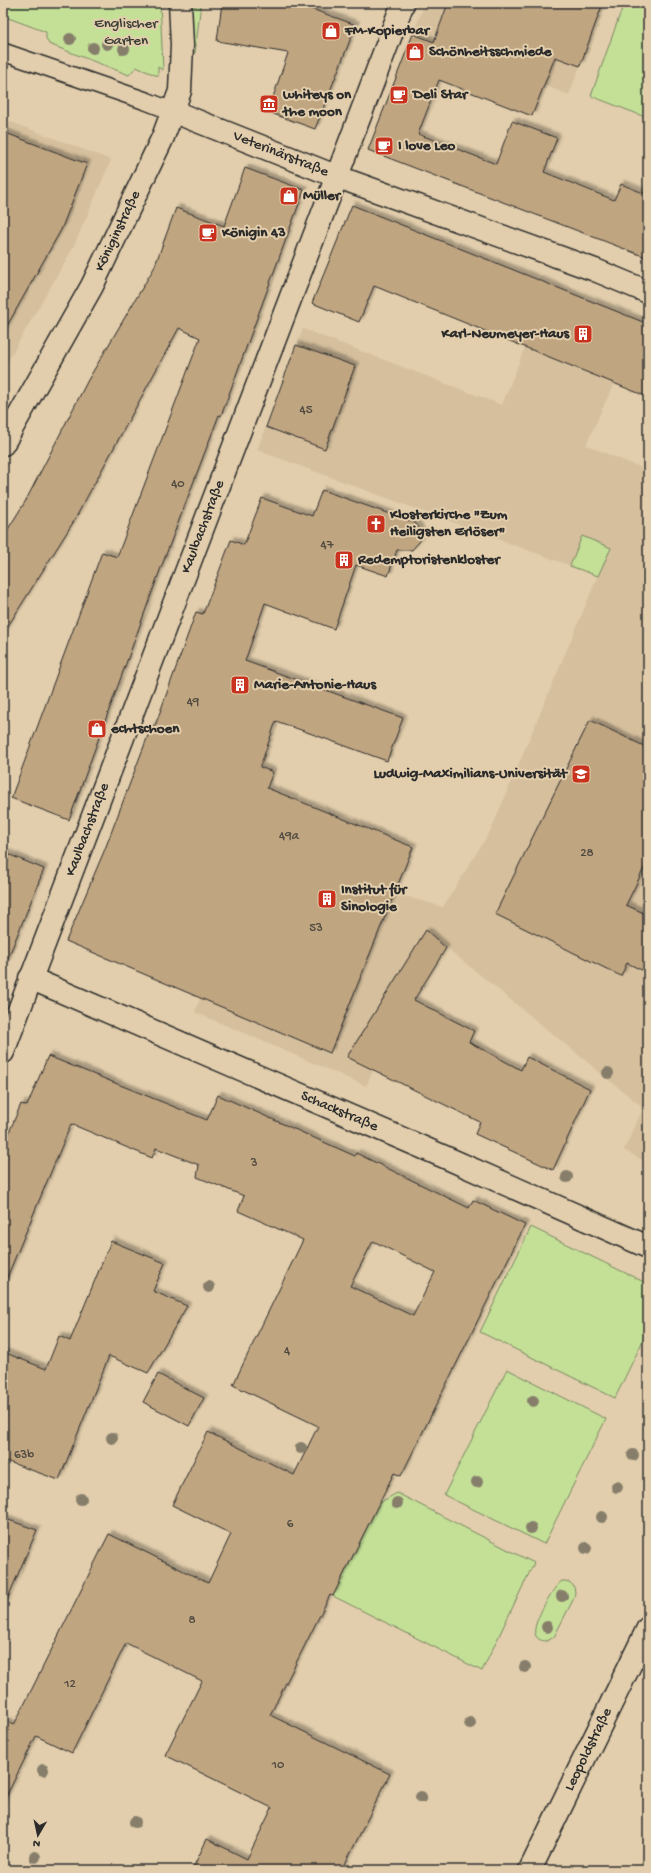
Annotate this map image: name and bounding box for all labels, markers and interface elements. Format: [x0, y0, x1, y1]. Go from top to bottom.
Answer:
park label: Englischer Garten [94, 15, 159, 50]
shop icon: FM-Kopierbar [320, 20, 342, 42]
place label: FM-Kopierbar [344, 22, 431, 40]
shop icon: Schönheitsschmiede [404, 41, 426, 63]
place label: Schönheitsschmiede [429, 43, 553, 61]
cafe icon: Deli Star [388, 84, 410, 106]
place label: whiteys on the moon [281, 86, 352, 121]
place label: Deli Star [411, 86, 469, 104]
museum icon: whiteys on the moon [258, 93, 280, 115]
street label: Veterinärstraße [229, 127, 331, 181]
cafe icon: I love Leo [373, 135, 395, 157]
place label: I love Leo [398, 137, 455, 155]
shop icon: Müller [278, 185, 300, 207]
place label: Müller [303, 187, 342, 205]
street label: Königinstraße [91, 188, 145, 275]
cafe icon: Königin 43 [197, 222, 219, 244]
place label: Königin 43 [221, 224, 286, 242]
building icon: Karl-Neumeyer-Haus [572, 323, 594, 345]
place label: Karl-Neumeyer-Haus [441, 325, 570, 343]
house number: 45 [300, 403, 313, 418]
house number: 40 [171, 477, 185, 492]
street label: Kaulbachstraße [177, 477, 229, 576]
place label: Klosterkirche "Zum Heiligsten Erlöser" [389, 506, 508, 541]
church icon: Klosterkirche "Zum Heiligsten Erlöser" [365, 513, 387, 535]
house number: 47 [321, 538, 335, 553]
building icon: Redemptoristenkloster [333, 549, 355, 571]
place label: Redemptoristenkloster [357, 551, 501, 569]
building icon: Marie-Antonie-Haus [229, 674, 251, 696]
place label: Marie-Antonie-Haus [254, 676, 377, 694]
house number: 49 [187, 695, 200, 710]
shop icon: echtschoen [86, 718, 108, 740]
place label: echtschoen [110, 720, 180, 738]
school or university icon: Ludwig-Maximilians-Universität [570, 763, 592, 785]
place label: Ludwig-Maximilians-Universität [373, 765, 569, 783]
street label: Kaulbachstraße [62, 780, 114, 879]
house number: 49a [279, 829, 300, 844]
house number: 28 [580, 846, 594, 861]
place label: Institut für Sinologie [341, 881, 408, 916]
building icon: Institut für Sinologie [316, 888, 338, 910]
house number: 53 [309, 921, 323, 936]
street label: Schackstraße [298, 1087, 381, 1136]
house number: 3 [250, 1156, 258, 1171]
house number: 4 [284, 1344, 290, 1359]
house number: 63b [14, 1448, 34, 1463]
house number: 6 [287, 1517, 294, 1532]
house number: 8 [188, 1613, 196, 1628]
house number: 12 [63, 1677, 76, 1692]
street label: Leopoldstraße [561, 1705, 617, 1794]
house number: 10 [271, 1758, 285, 1773]
north arrow [18, 1815, 58, 1855]
text: N [32, 1836, 41, 1849]

